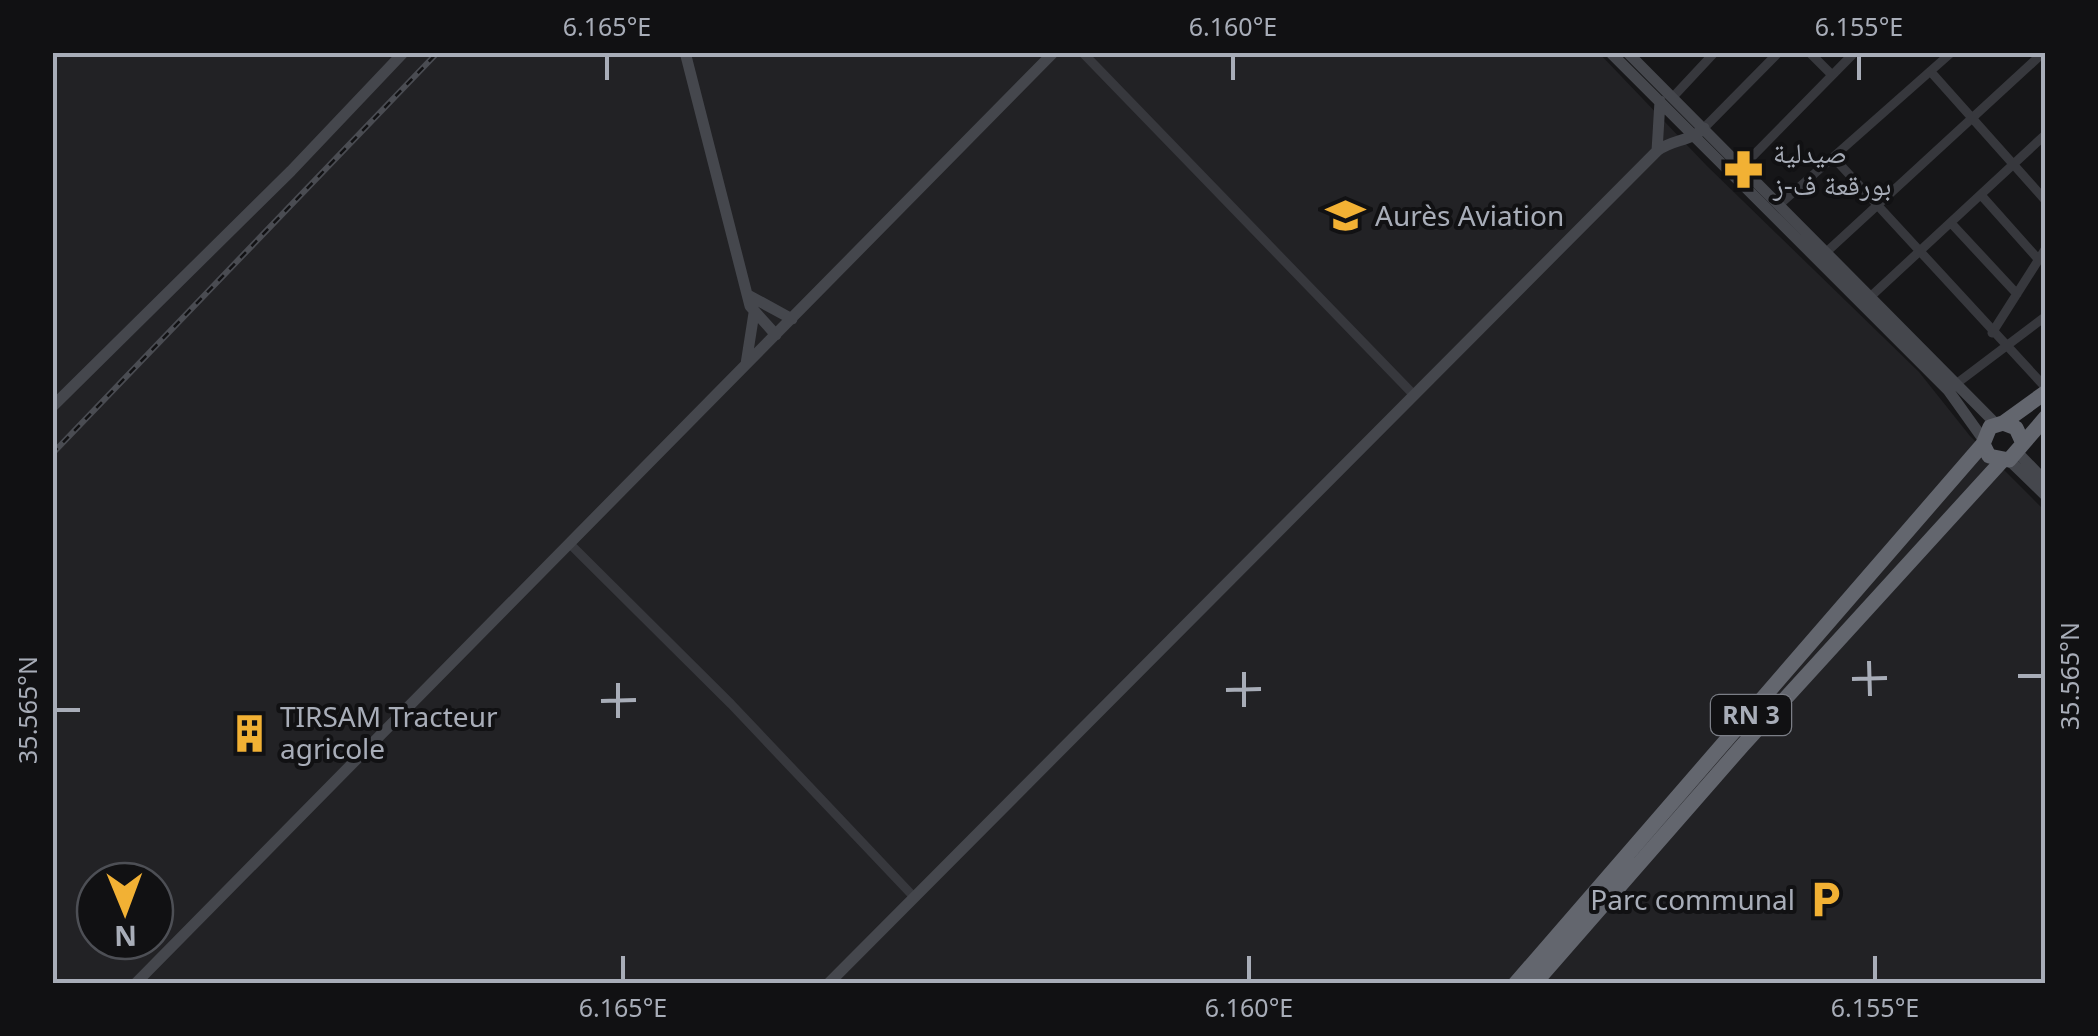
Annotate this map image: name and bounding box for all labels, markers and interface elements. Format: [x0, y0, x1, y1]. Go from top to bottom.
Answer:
text: 6.165°E [563, 9, 651, 43]
text: 6.160°E [1189, 9, 1277, 43]
text: 6.155°E [1815, 9, 1903, 43]
place label: صيدلية بورقعة ف-ز [1772, 133, 1891, 203]
pharmacy icon: صيدلية بورقعة ف-ز [1722, 148, 1764, 190]
school or university icon: Aurès Aviation [1324, 195, 1366, 237]
place label: Aurès Aviation [1375, 196, 1564, 234]
text: 35.565°N [2052, 622, 2086, 730]
text: 35.565°N [10, 656, 44, 764]
road number: RN 3 [1711, 695, 1791, 735]
place label: TIRSAM Tracteur agricole [280, 697, 498, 767]
building icon: TIRSAM Tracteur agricole [229, 712, 271, 754]
north arrow [75, 861, 175, 961]
parking icon: Parc communal [1804, 879, 1846, 921]
place label: Parc communal [1590, 880, 1795, 918]
text: N [114, 918, 137, 956]
text: 6.165°E [579, 990, 667, 1024]
text: 6.160°E [1205, 990, 1293, 1024]
text: 6.155°E [1831, 990, 1919, 1024]

